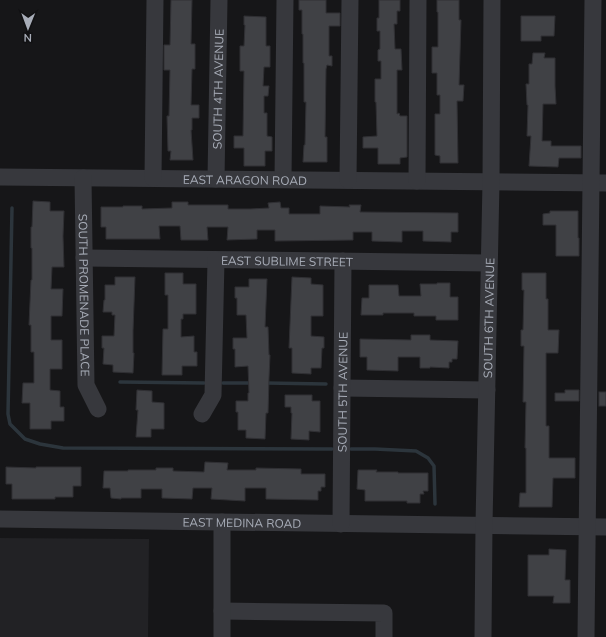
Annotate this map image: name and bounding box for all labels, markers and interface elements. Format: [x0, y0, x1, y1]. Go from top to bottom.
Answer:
north arrow [8, 8, 48, 48]
street label: SOUTH 4TH AVENUE [209, 29, 226, 149]
text: N [24, 31, 32, 45]
street label: EAST ARAGON ROAD [183, 171, 307, 188]
street label: SOUTH PROMENADE PLACE [76, 213, 93, 377]
street label: EAST SUBLIME STREET [221, 252, 354, 269]
street label: SOUTH 6TH AVENUE [479, 258, 497, 378]
street label: SOUTH 5TH AVENUE [334, 332, 350, 452]
street label: EAST MEDINA ROAD [182, 514, 302, 530]

